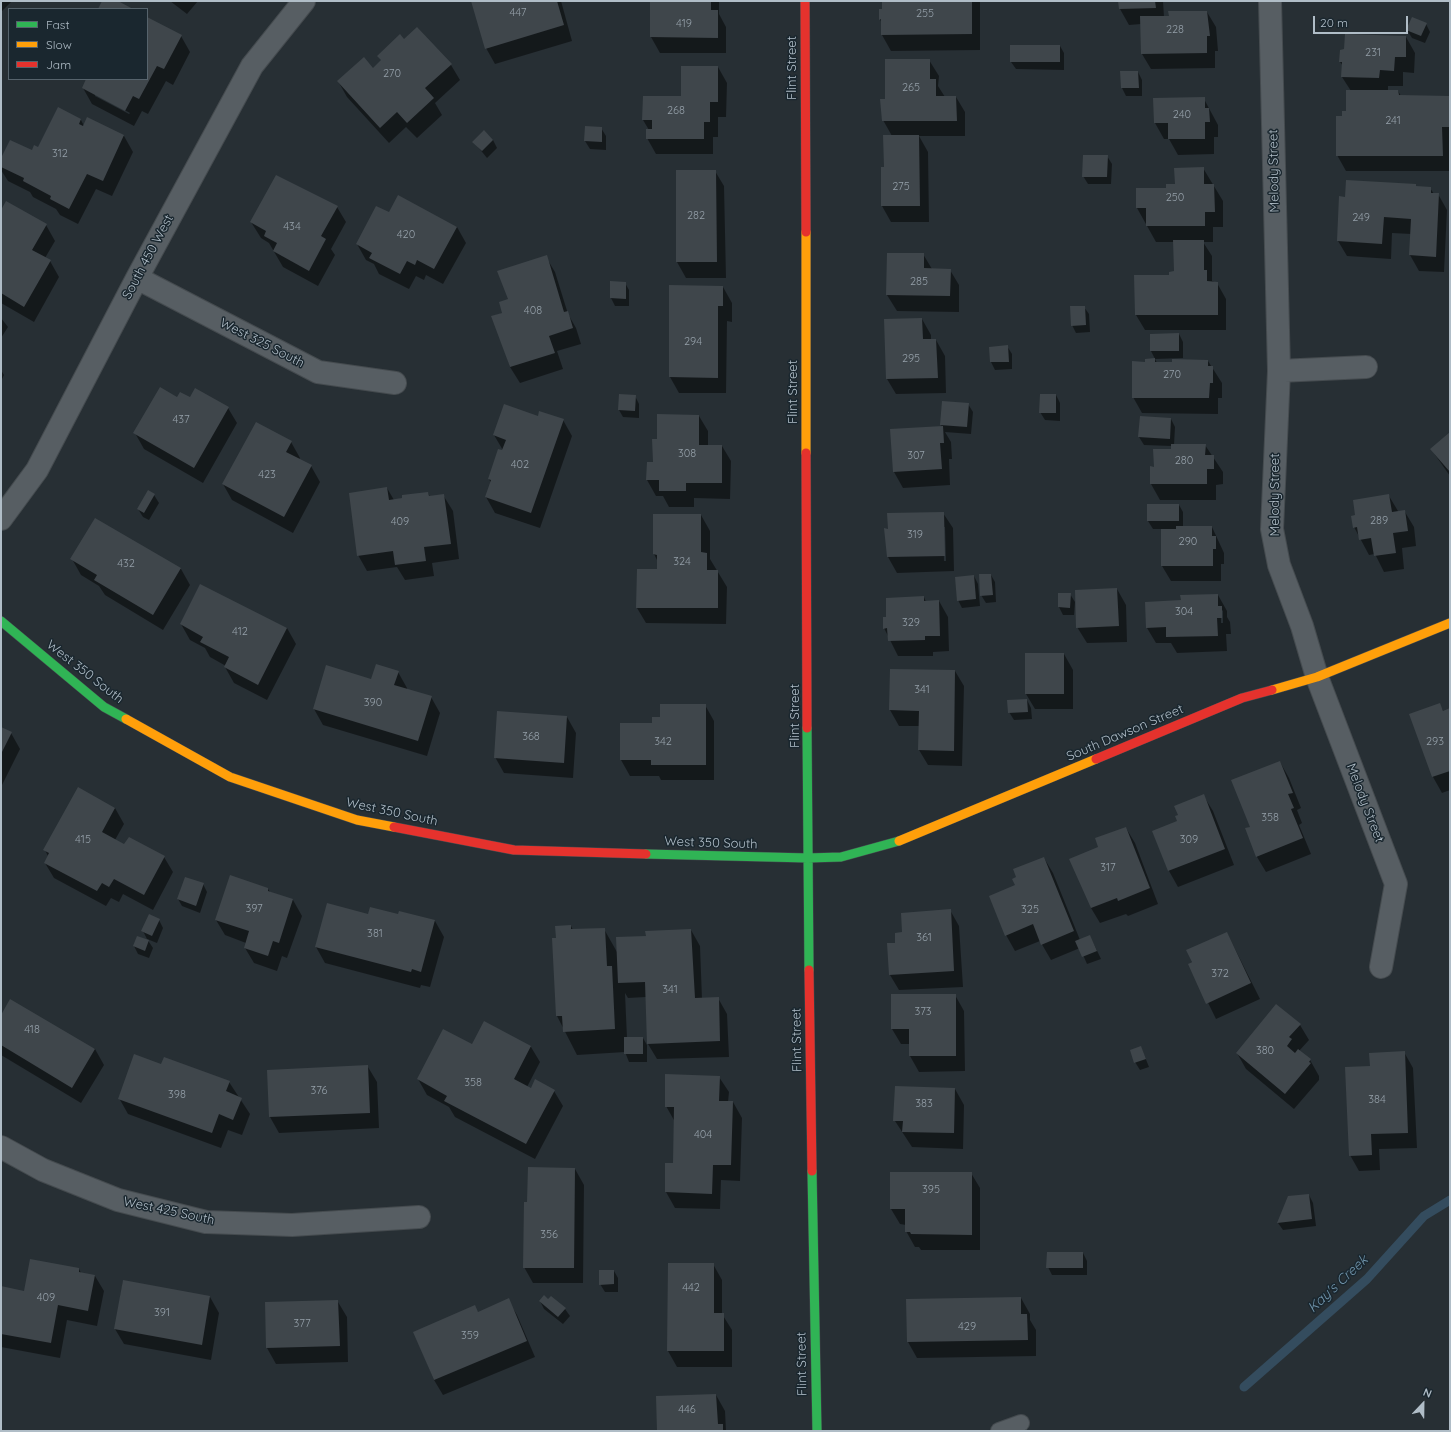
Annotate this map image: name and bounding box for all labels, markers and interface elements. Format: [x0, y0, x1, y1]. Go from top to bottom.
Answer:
house number: 447 [510, 6, 526, 20]
house number: 255 [916, 7, 934, 21]
legend [8, 8, 148, 80]
scale bar [1315, 8, 1410, 34]
text: 20 m [1320, 15, 1348, 30]
text: Fast [46, 17, 70, 32]
house number: 419 [676, 17, 692, 31]
house number: 228 [1166, 23, 1184, 37]
street label: Flint Street [784, 36, 800, 100]
text: Slow [46, 37, 72, 52]
house number: 231 [1365, 46, 1381, 60]
text: Jam [46, 57, 71, 72]
house number: 270 [383, 67, 401, 81]
house number: 265 [902, 81, 920, 95]
house number: 268 [667, 104, 685, 118]
house number: 240 [1173, 108, 1191, 122]
house number: 241 [1385, 114, 1401, 128]
street label: Melody Street [1265, 129, 1283, 213]
house number: 312 [52, 147, 68, 161]
house number: 275 [892, 180, 910, 194]
house number: 250 [1166, 191, 1184, 205]
house number: 282 [687, 209, 705, 223]
house number: 249 [1352, 211, 1370, 225]
street label: South 450 West [119, 212, 177, 302]
house number: 434 [283, 220, 301, 234]
house number: 420 [397, 228, 415, 242]
house number: 285 [910, 275, 928, 289]
house number: 408 [524, 304, 542, 318]
street label: West 325 South [217, 315, 307, 371]
house number: 294 [684, 335, 702, 349]
house number: 295 [902, 352, 920, 366]
street label: Flint Street [785, 360, 801, 424]
house number: 270 [1163, 368, 1181, 382]
house number: 437 [172, 413, 190, 427]
house number: 308 [678, 447, 696, 461]
house number: 307 [907, 449, 925, 463]
street label: Melody Street [1267, 453, 1283, 537]
house number: 280 [1175, 454, 1193, 468]
house number: 402 [511, 458, 529, 472]
house number: 423 [258, 468, 276, 482]
house number: 289 [1370, 514, 1388, 528]
house number: 409 [391, 515, 409, 529]
house number: 319 [907, 528, 923, 542]
house number: 290 [1179, 535, 1197, 549]
house number: 324 [673, 555, 691, 569]
house number: 432 [117, 557, 135, 571]
house number: 304 [1175, 605, 1193, 619]
house number: 329 [902, 616, 920, 630]
house number: 412 [232, 625, 248, 639]
street label: West 350 South [43, 637, 127, 707]
house number: 341 [914, 683, 930, 697]
street label: Flint Street [787, 684, 803, 748]
house number: 390 [364, 696, 382, 710]
street label: South Dawson Street [1064, 701, 1186, 765]
house number: 368 [522, 730, 540, 744]
house number: 342 [654, 735, 672, 749]
house number: 293 [1426, 735, 1444, 749]
street label: Melody Street [1343, 761, 1387, 845]
street label: West 350 South [345, 795, 439, 829]
house number: 358 [1261, 811, 1279, 825]
house number: 415 [75, 833, 91, 847]
house number: 309 [1180, 833, 1198, 847]
street label: West 350 South [664, 834, 758, 852]
house number: 317 [1100, 861, 1116, 875]
house number: 397 [245, 902, 263, 916]
house number: 325 [1021, 903, 1039, 917]
house number: 381 [367, 927, 383, 941]
house number: 361 [916, 931, 932, 945]
house number: 372 [1211, 967, 1229, 981]
house number: 341 [662, 983, 678, 997]
house number: 373 [914, 1005, 932, 1019]
street label: Flint Street [789, 1008, 805, 1072]
house number: 418 [24, 1023, 40, 1037]
house number: 380 [1256, 1044, 1274, 1058]
house number: 358 [464, 1076, 482, 1090]
house number: 376 [311, 1084, 327, 1098]
house number: 398 [168, 1088, 186, 1102]
house number: 384 [1368, 1093, 1386, 1107]
house number: 383 [915, 1097, 933, 1111]
house number: 404 [694, 1128, 712, 1142]
house number: 395 [922, 1183, 940, 1197]
street label: West 425 South [122, 1194, 216, 1228]
house number: 356 [540, 1228, 558, 1242]
water label: Kay's Creek [1304, 1252, 1372, 1316]
house number: 442 [682, 1281, 700, 1295]
house number: 409 [37, 1291, 55, 1305]
house number: 391 [154, 1306, 170, 1320]
house number: 377 [293, 1317, 311, 1331]
house number: 429 [958, 1320, 976, 1334]
house number: 359 [461, 1329, 479, 1343]
street label: Flint Street [794, 1332, 810, 1396]
north arrow [1403, 1384, 1443, 1424]
text: N [1421, 1385, 1434, 1401]
house number: 446 [678, 1403, 696, 1417]

